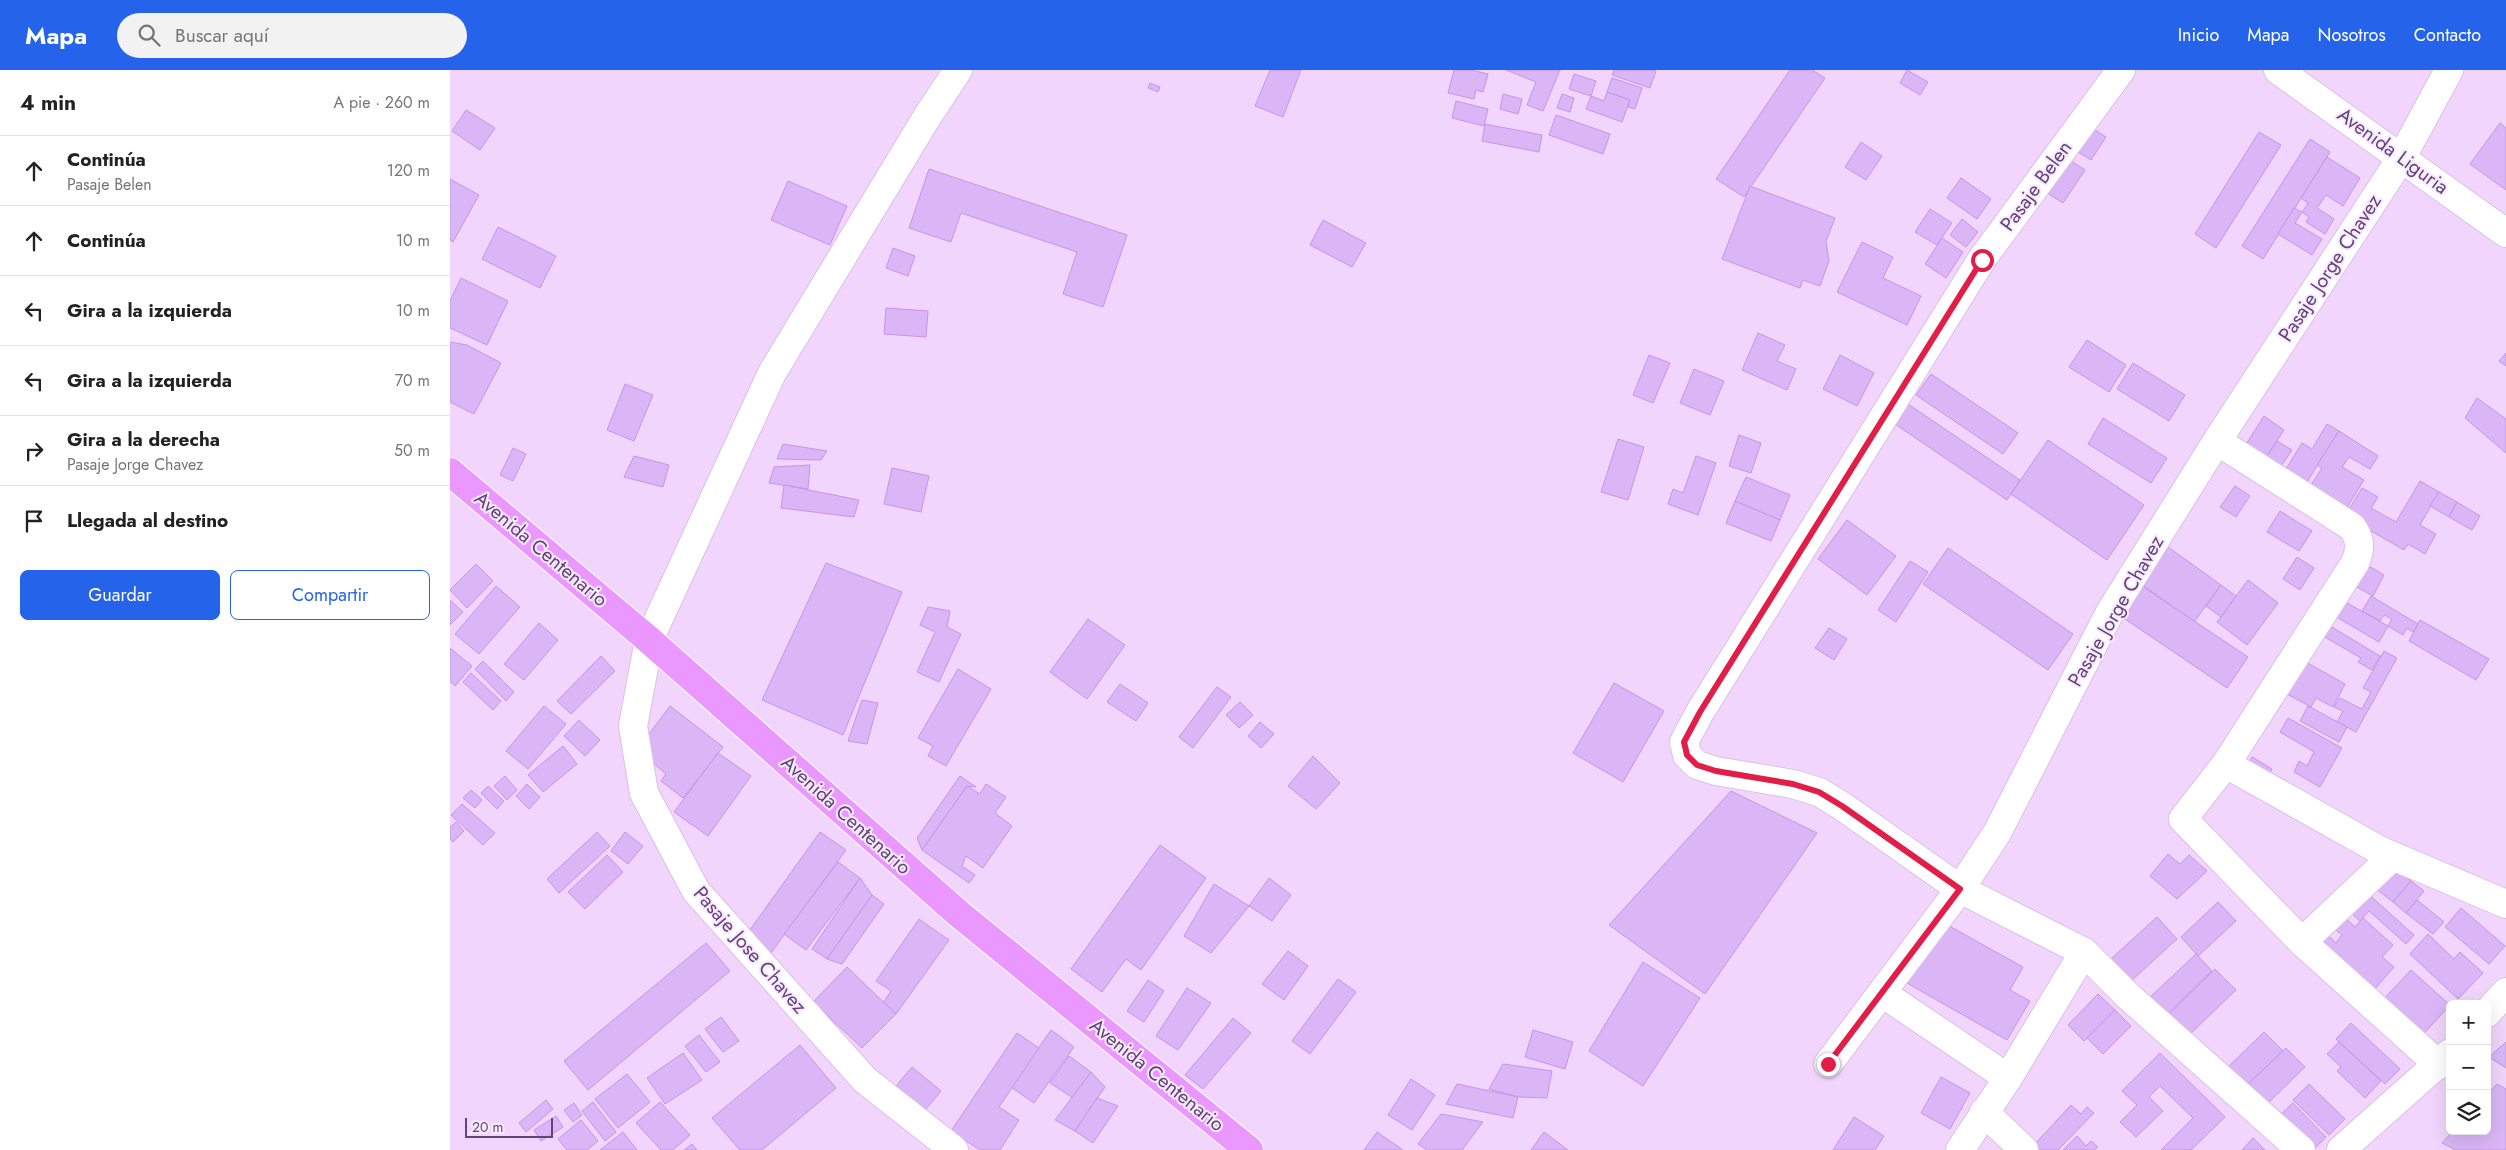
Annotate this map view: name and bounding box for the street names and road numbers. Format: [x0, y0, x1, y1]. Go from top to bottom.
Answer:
street label: Avenida Liguria [2331, 101, 2455, 201]
street label: Pasaje Belen [1993, 135, 2079, 237]
street label: Pasaje Jorge Chavez [2271, 189, 2389, 347]
street label: Avenida Centenario [468, 484, 614, 614]
street label: Pasaje Jorge Chavez [2061, 530, 2171, 692]
street label: Avenida Centenario [774, 749, 918, 882]
street label: Pasaje Jose Chavez [686, 880, 814, 1020]
street label: Avenida Centenario [1083, 1011, 1231, 1139]

